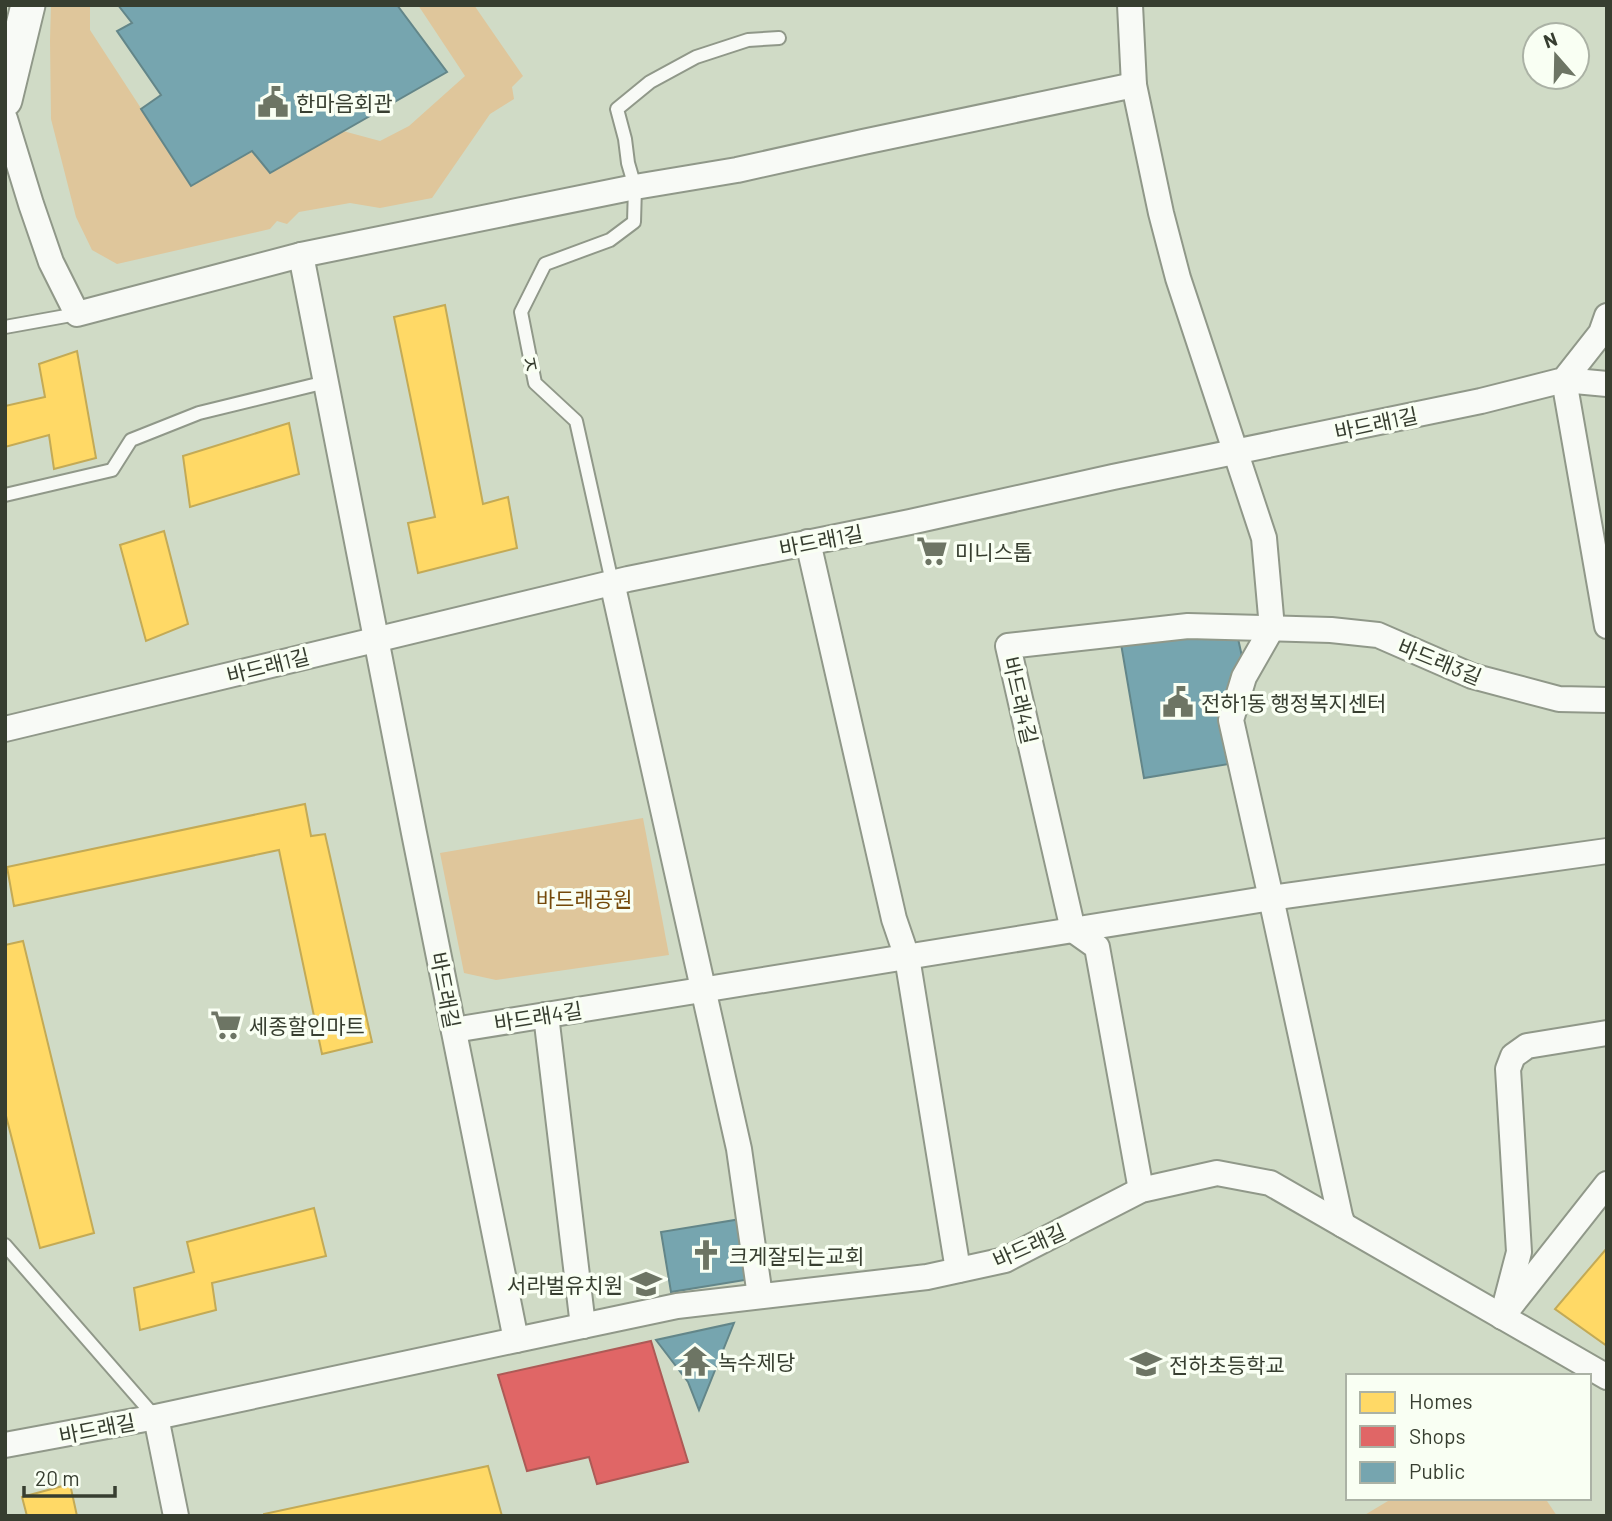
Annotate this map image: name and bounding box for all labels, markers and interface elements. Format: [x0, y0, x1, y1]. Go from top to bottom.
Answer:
north arrow [1521, 21, 1591, 91]
text: N [1540, 27, 1560, 53]
public building icon: 한마음회관 [256, 85, 290, 119]
place label: 한마음회관 [296, 90, 393, 115]
street label: ㅈ [517, 352, 545, 376]
street label: 바드래1길 [1332, 402, 1420, 444]
street label: 바드래1길 [777, 520, 865, 560]
supermarket icon: 미니스톱 [915, 534, 949, 568]
place label: 미니스톱 [955, 539, 1032, 564]
street label: 바드래3길 [1394, 633, 1486, 689]
street label: 바드래1길 [224, 643, 312, 687]
street label: 바드래4길 [999, 654, 1043, 746]
public building icon: 전하1동 행정복지센터 [1161, 685, 1195, 719]
place label: 전하1동 행정복지센터 [1201, 690, 1386, 715]
park label: 바드래공원 [536, 886, 632, 911]
street label: 바드래길 [426, 950, 466, 1030]
street label: 바드래4길 [492, 997, 584, 1035]
supermarket icon: 세종할인마트 [209, 1008, 243, 1042]
place label: 세종할인마트 [249, 1013, 365, 1038]
street label: 바드래길 [989, 1218, 1069, 1272]
church icon: 크게잘되는교회 [689, 1238, 723, 1272]
place label: 크게잘되는교회 [729, 1243, 864, 1268]
school or university icon: 서라벌유치원 [629, 1267, 663, 1301]
place label: 서라벌유치원 [507, 1272, 623, 1297]
temple icon: 녹수제당 [678, 1344, 712, 1378]
school or university icon: 전하초등학교 [1129, 1347, 1163, 1381]
place label: 녹수제당 [718, 1349, 795, 1374]
place label: 전하초등학교 [1169, 1352, 1285, 1377]
legend [1346, 1374, 1591, 1500]
text: Homes [1409, 1388, 1473, 1413]
street label: 바드래길 [57, 1408, 137, 1448]
text: Shops [1409, 1423, 1466, 1448]
scale bar [24, 1454, 116, 1498]
text: Public [1409, 1458, 1465, 1483]
text: 20 m [35, 1465, 80, 1490]

